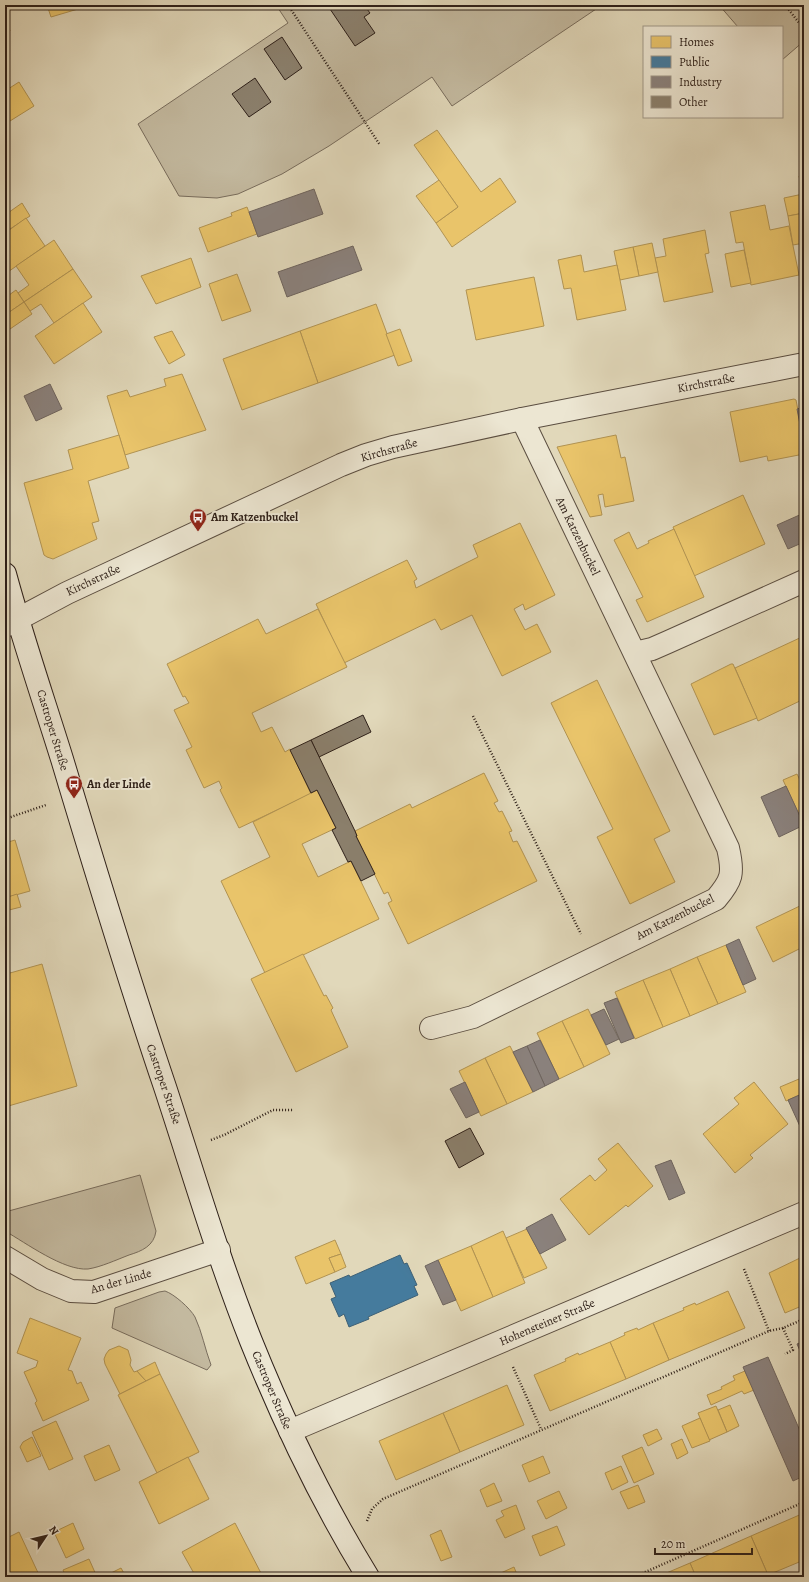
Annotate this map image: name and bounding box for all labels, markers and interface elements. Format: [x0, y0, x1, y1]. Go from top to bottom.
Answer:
legend [643, 26, 783, 118]
text: Homes [679, 34, 714, 50]
text: Public [679, 54, 710, 70]
text: Industry [679, 74, 722, 90]
text: Other [679, 94, 708, 110]
street label: Kirchstraße [676, 370, 736, 396]
street label: Kirchstraße [359, 434, 419, 466]
street label: Am Katzenbuckel [552, 493, 604, 578]
bus stop icon: Am Katzenbuckel [188, 507, 208, 532]
place label: Am Katzenbuckel [210, 509, 299, 525]
street label: Kirchstraße [63, 560, 123, 600]
street label: Castroper Straße [33, 688, 73, 772]
bus stop icon: An der Linde [64, 774, 84, 799]
place label: An der Linde [86, 776, 151, 792]
street label: Am Katzenbuckel [632, 890, 717, 944]
street label: Castroper Straße [143, 1042, 185, 1126]
street label: An der Linde [88, 1265, 153, 1298]
street label: Hohensteiner Straße [497, 1295, 597, 1349]
street label: Castroper Straße [248, 1348, 296, 1432]
north arrow [26, 1516, 66, 1556]
text: N [45, 1523, 62, 1538]
scale bar [655, 1530, 752, 1556]
text: 20 m [661, 1536, 685, 1552]

